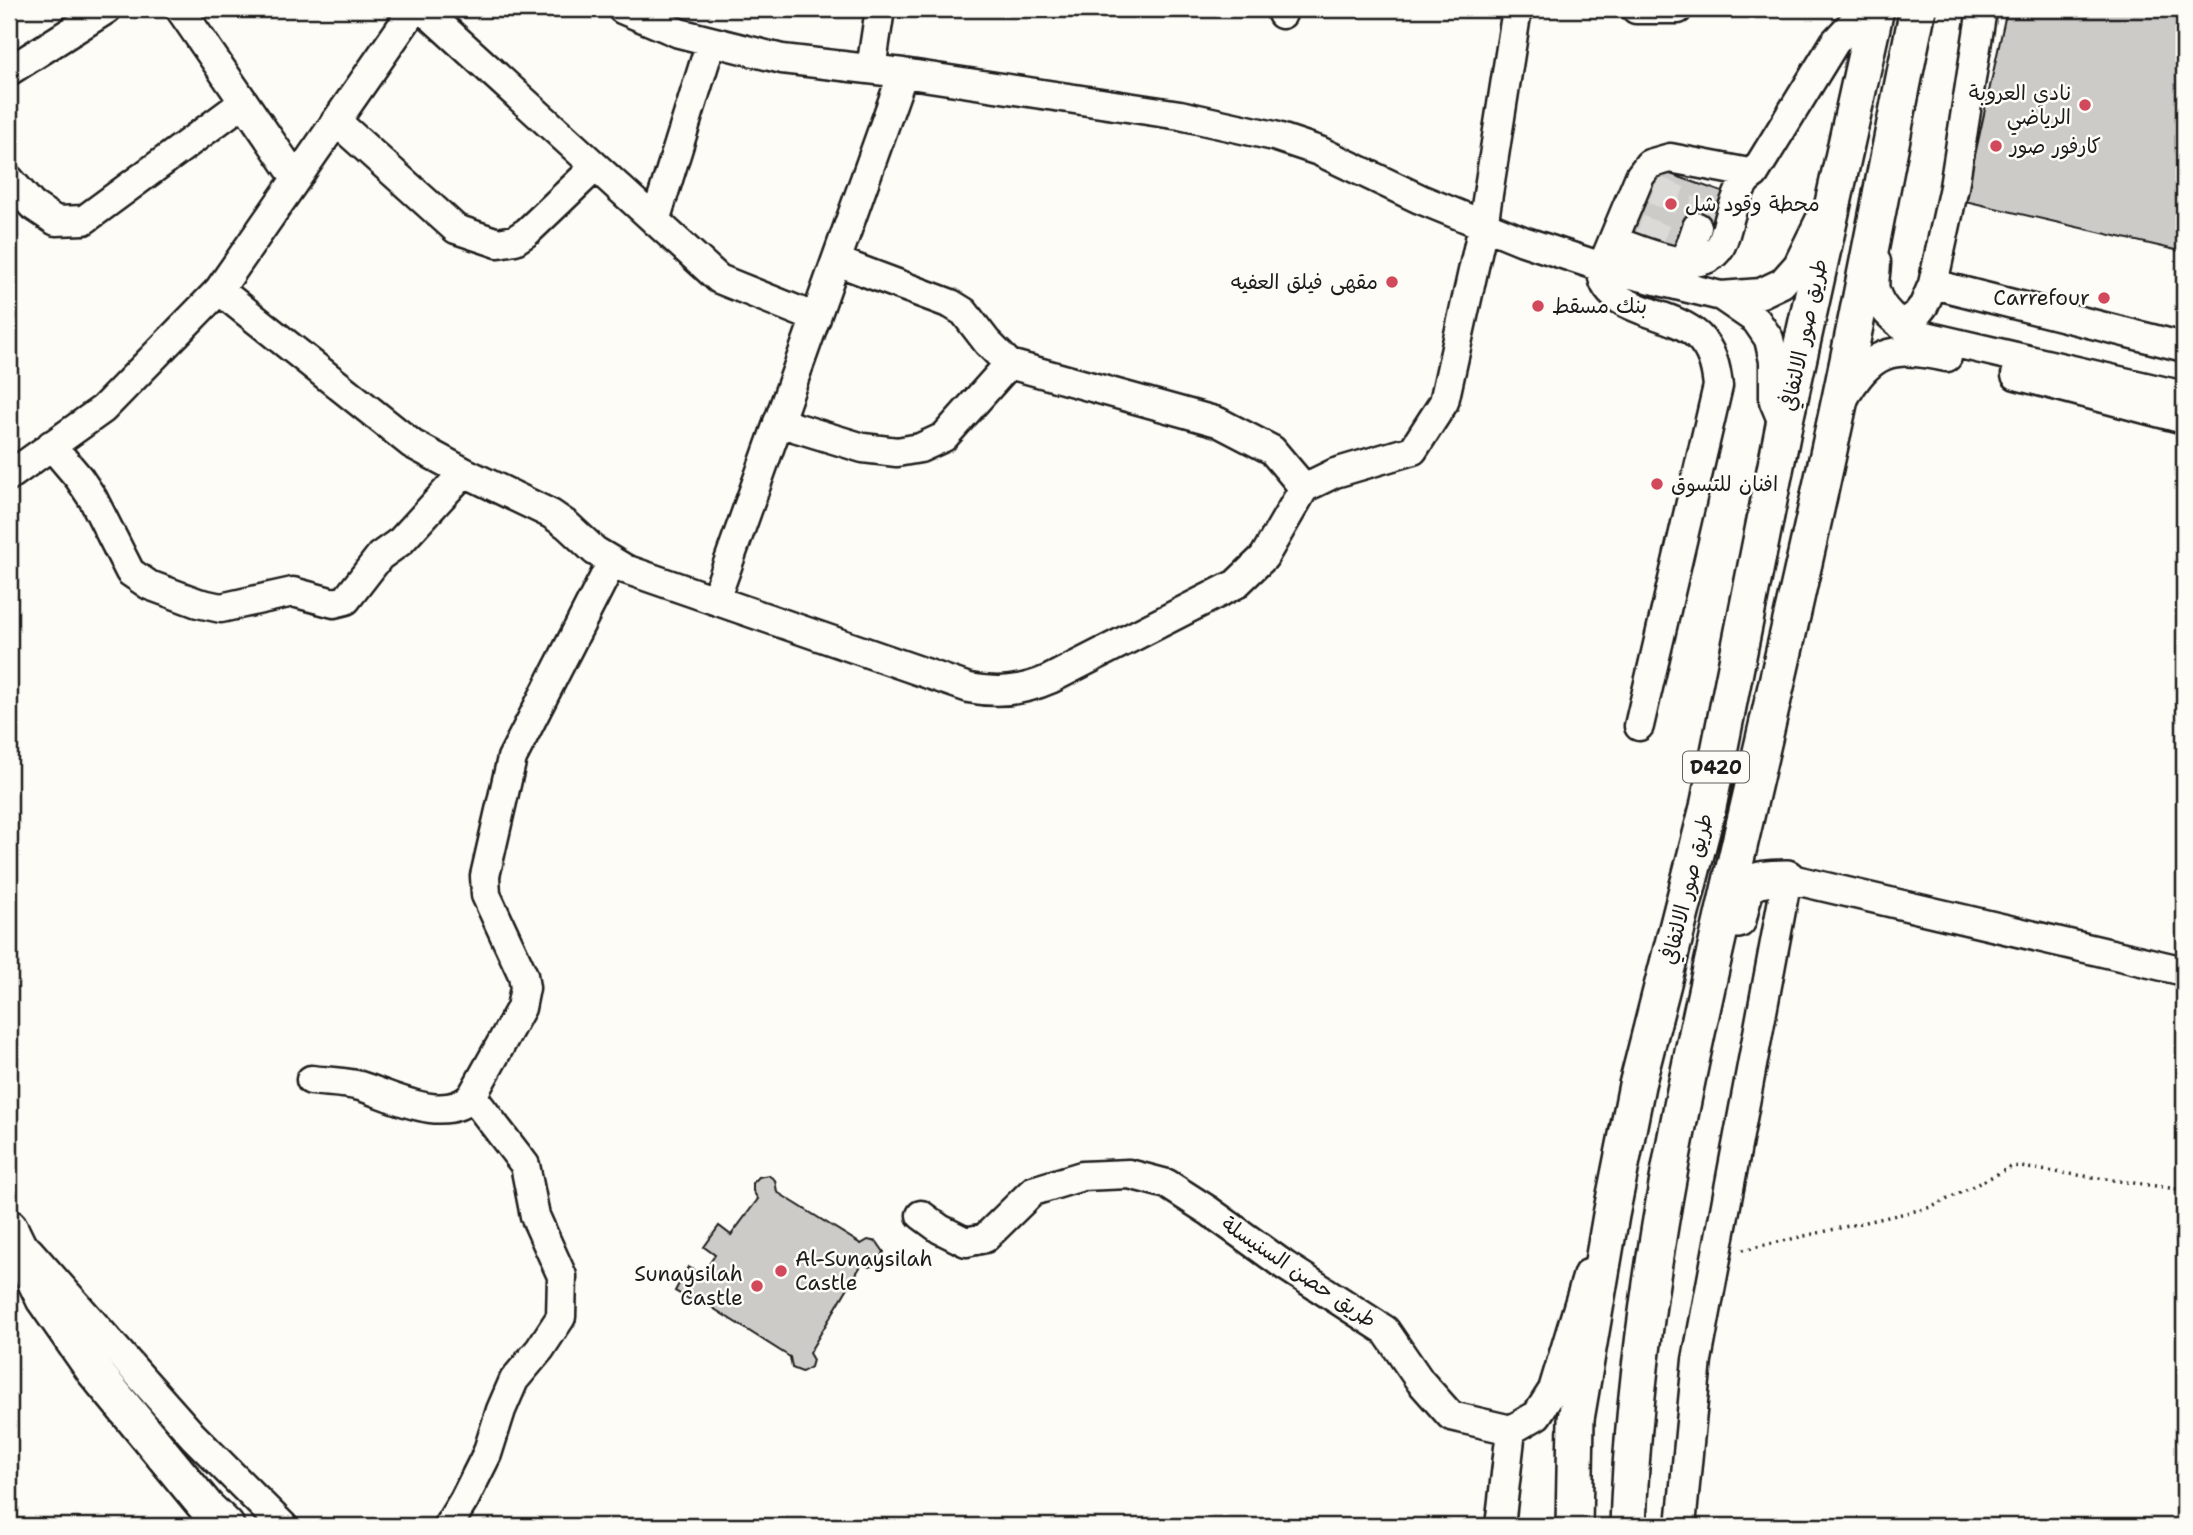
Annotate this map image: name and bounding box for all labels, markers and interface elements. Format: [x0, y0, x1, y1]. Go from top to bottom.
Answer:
place label: نادي العروبة الرياضي [1969, 79, 2071, 136]
marker: نادي العروبة الرياضي [2077, 97, 2093, 113]
place label: كارفور صور [2008, 132, 2101, 160]
marker: كارفور صور [1988, 138, 2004, 154]
place label: محطة وقود شل [1685, 190, 1820, 218]
marker: محطة وقود شل [1663, 196, 1679, 212]
street label: طريق صور الالتفافي [1774, 256, 1835, 414]
place label: مقهى فيلق العفيه [1231, 268, 1378, 296]
marker: مقهى فيلق العفيه [1384, 274, 1400, 290]
place label: Carrefour [1993, 284, 2090, 312]
marker: Carrefour [2096, 290, 2112, 306]
place label: بنك مسقط [1552, 292, 1647, 320]
marker: بنك مسقط [1530, 298, 1546, 314]
place label: افنان للتسوق [1671, 470, 1778, 498]
marker: افنان للتسوق [1649, 476, 1665, 492]
road number: D420 [1683, 752, 1749, 782]
street label: طريق صور الالتفافي [1655, 811, 1720, 968]
street label: طريق حصن السنيسلة [1216, 1210, 1382, 1334]
place label: Al-Sunaysilah Castle [795, 1245, 933, 1297]
place label: Sunaysilah Castle [634, 1260, 743, 1312]
marker: Al-Sunaysilah Castle [773, 1263, 789, 1279]
marker: Sunaysilah Castle [749, 1278, 765, 1294]

